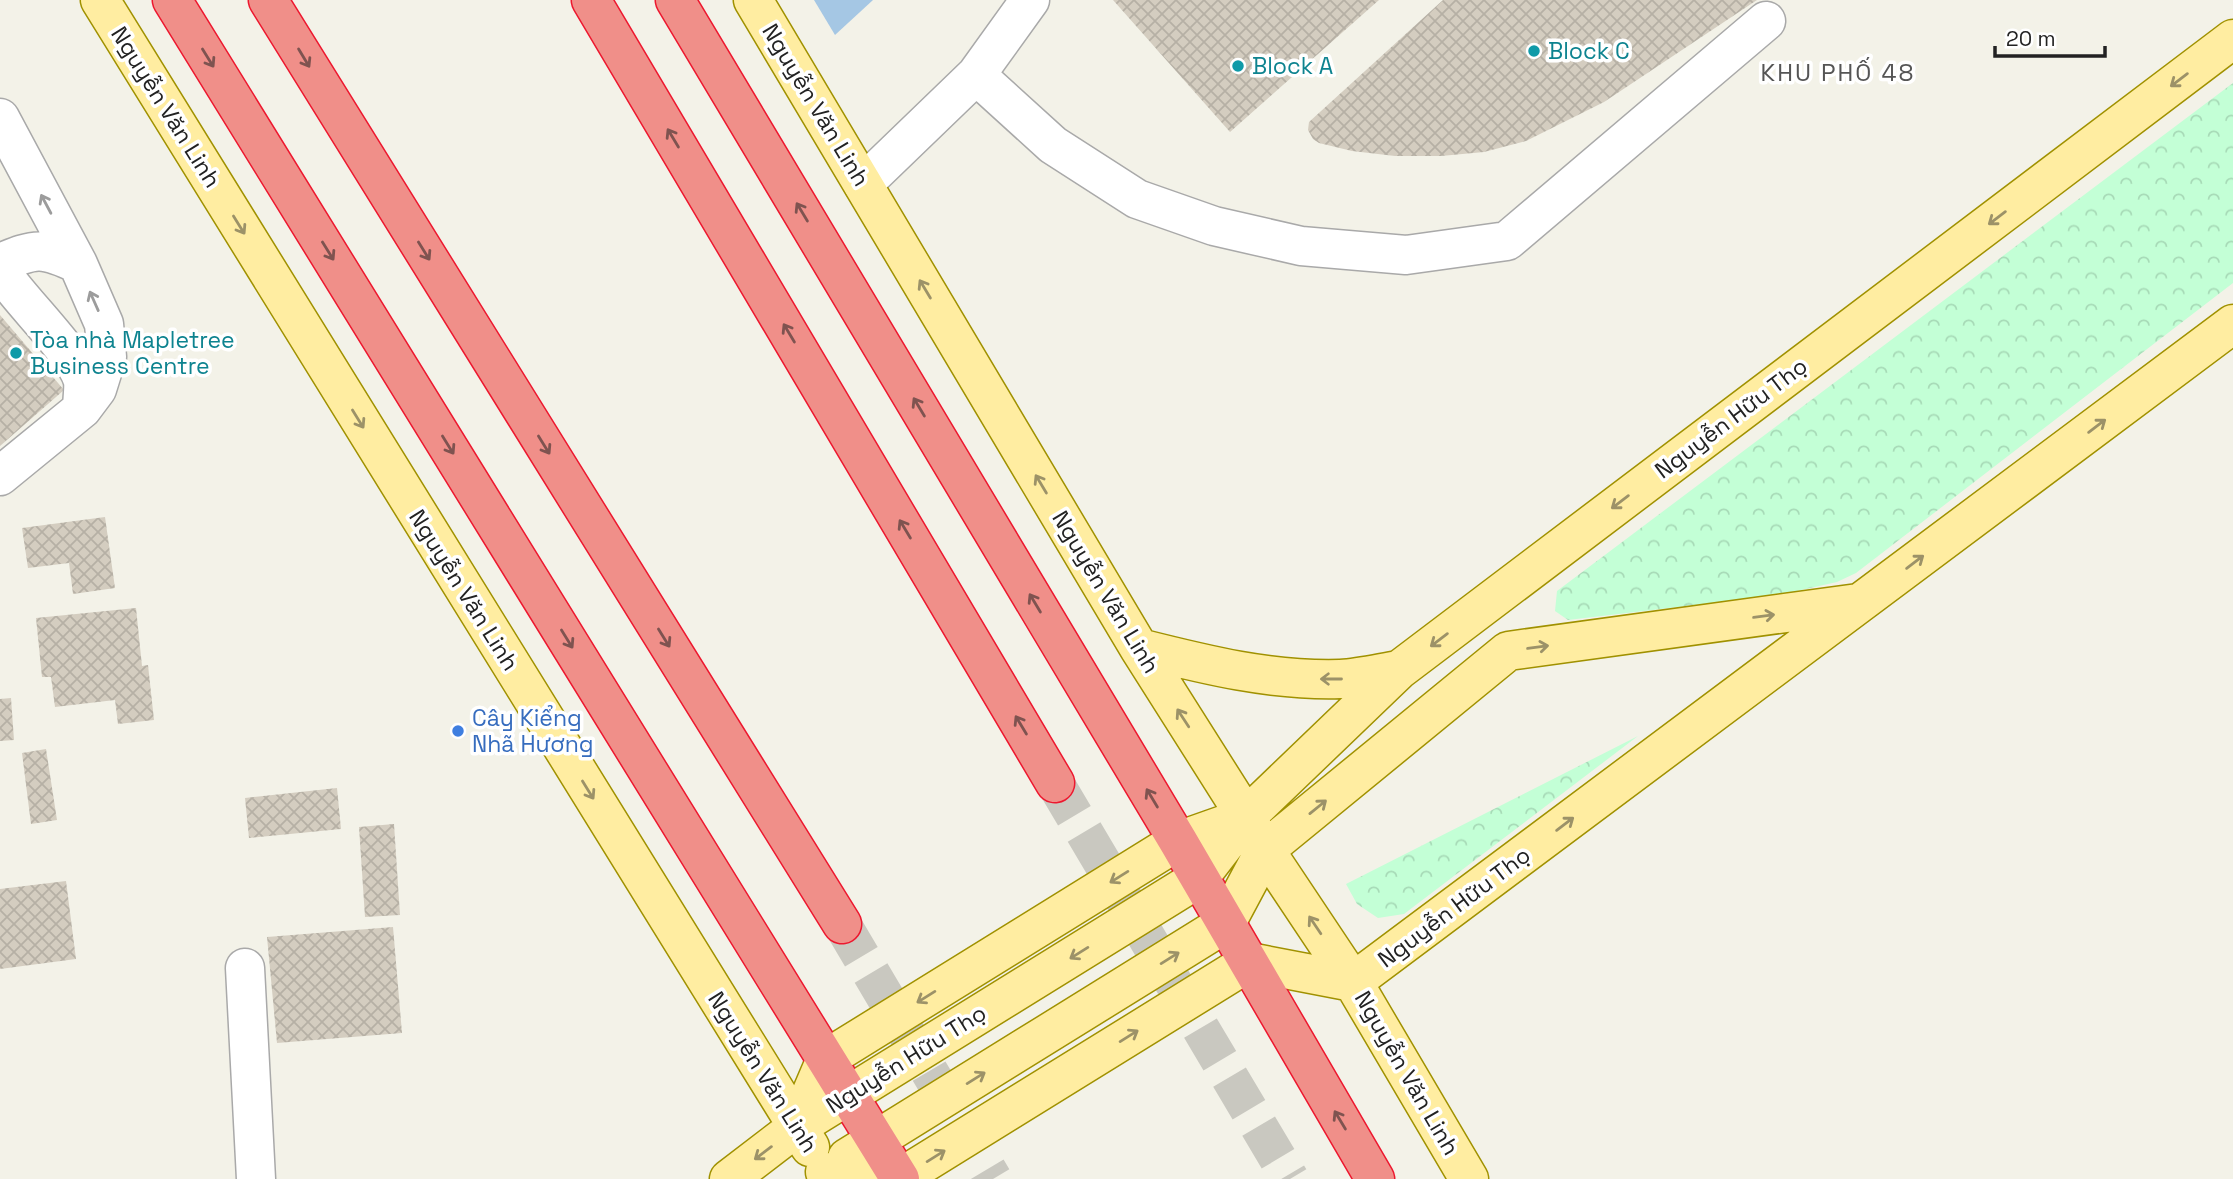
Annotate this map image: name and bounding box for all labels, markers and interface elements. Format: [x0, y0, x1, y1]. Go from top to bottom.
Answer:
scale bar [1995, 14, 2105, 58]
street label: Nguyễn Văn Linh [756, 18, 876, 192]
street label: Nguyễn Văn Linh [104, 21, 228, 193]
text: 20 m [2006, 25, 2056, 52]
place label: Block C [1548, 36, 1630, 66]
marker: Block C [1526, 43, 1542, 59]
one-way arrow [201, 48, 216, 67]
one-way arrow [297, 48, 311, 68]
place label: Block A [1252, 51, 1333, 81]
district label: KHU PHỐ 48 [1761, 57, 1915, 88]
marker: Block A [1230, 58, 1246, 74]
one-way arrow [2170, 73, 2188, 88]
one-way arrow [665, 128, 679, 148]
one-way arrow [39, 194, 52, 215]
one-way arrow [795, 203, 809, 223]
one-way arrow [1988, 210, 2007, 225]
one-way arrow [232, 215, 246, 235]
one-way arrow [322, 241, 336, 261]
one-way arrow [417, 241, 431, 261]
one-way arrow [918, 279, 932, 299]
one-way arrow [87, 291, 100, 312]
one-way arrow [781, 324, 795, 344]
place label: Tòa nhà Mapletree Business Centre [30, 325, 235, 381]
marker: Tòa nhà Mapletree Business Centre [8, 345, 24, 361]
street label: Nguyễn Hữu Thọ [1649, 351, 1813, 485]
one-way arrow [911, 398, 925, 418]
one-way arrow [351, 408, 365, 428]
one-way arrow [2087, 418, 2106, 433]
one-way arrow [537, 434, 551, 454]
one-way arrow [440, 435, 455, 454]
one-way arrow [1034, 475, 1048, 495]
one-way arrow [1611, 495, 1630, 510]
street label: Nguyễn Văn Linh [402, 504, 526, 676]
street label: Nguyễn Văn Linh [1046, 505, 1166, 679]
one-way arrow [897, 519, 911, 539]
one-way arrow [1905, 554, 1924, 569]
one-way arrow [1028, 593, 1042, 613]
one-way arrow [1752, 609, 1775, 622]
one-way arrow [657, 627, 671, 647]
one-way arrow [561, 628, 575, 648]
one-way arrow [1430, 632, 1448, 647]
one-way arrow [1527, 640, 1549, 653]
one-way arrow [1320, 672, 1343, 686]
place label: Cây Kiểng Nhã Hương [472, 703, 594, 759]
one-way arrow [1176, 709, 1191, 728]
one-way arrow [1013, 715, 1027, 735]
marker: Cây Kiểng Nhã Hương [450, 723, 466, 739]
one-way arrow [581, 779, 595, 799]
one-way arrow [1145, 789, 1159, 809]
one-way arrow [1308, 799, 1326, 815]
one-way arrow [1555, 816, 1574, 831]
street label: Nguyễn Hữu Thọ [1372, 840, 1536, 974]
one-way arrow [1110, 870, 1130, 884]
one-way arrow [1308, 916, 1322, 935]
one-way arrow [1069, 946, 1089, 960]
one-way arrow [1159, 951, 1179, 965]
street label: Nguyễn Văn Linh [701, 986, 825, 1158]
street label: Nguyễn Văn Linh [1348, 986, 1466, 1160]
one-way arrow [917, 990, 936, 1005]
street label: Nguyễn Hữu Thọ [820, 998, 992, 1120]
one-way arrow [1119, 1028, 1138, 1043]
one-way arrow [966, 1071, 986, 1085]
one-way arrow [1333, 1111, 1347, 1131]
one-way arrow [754, 1145, 773, 1160]
one-way arrow [925, 1148, 945, 1162]

